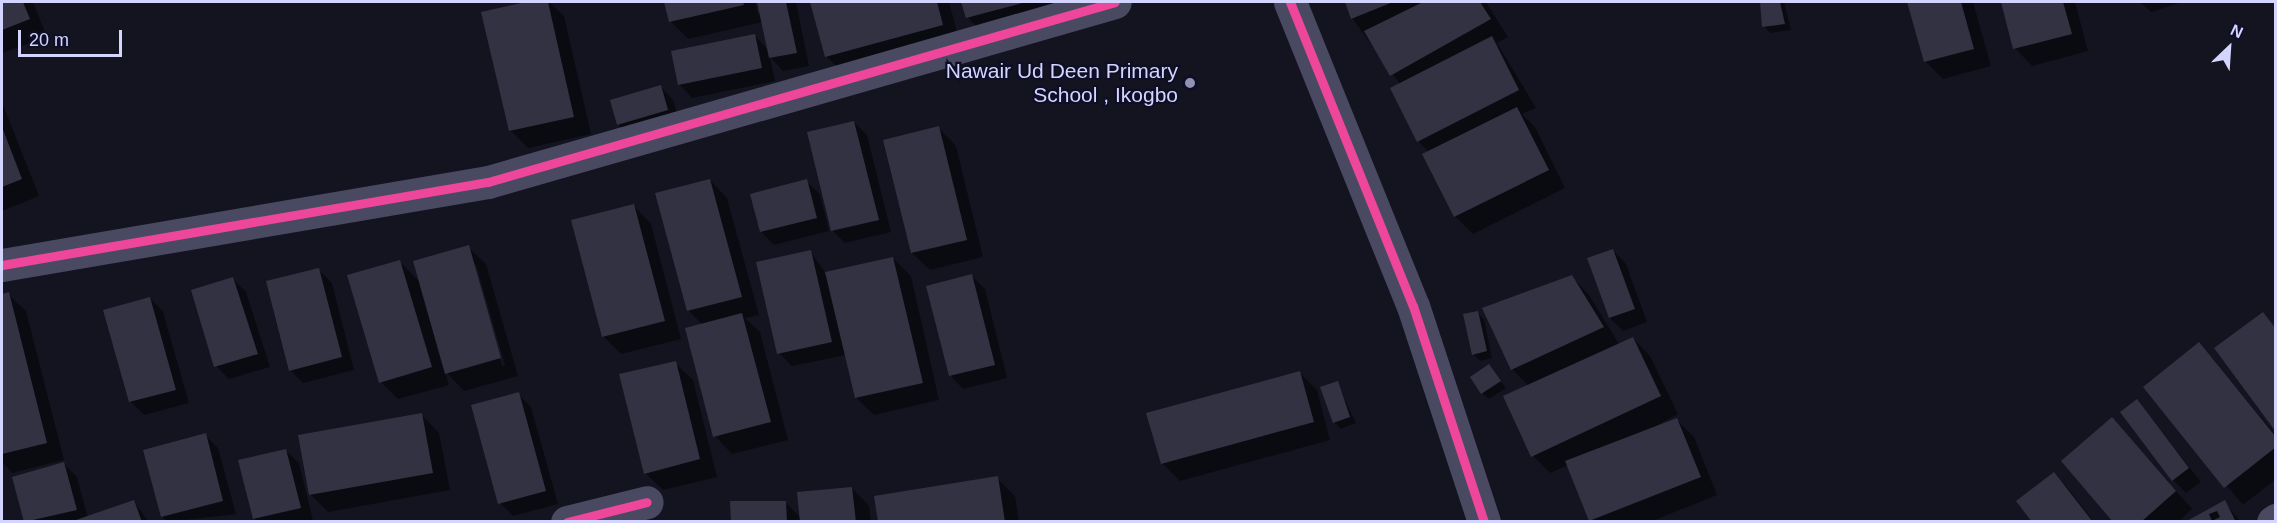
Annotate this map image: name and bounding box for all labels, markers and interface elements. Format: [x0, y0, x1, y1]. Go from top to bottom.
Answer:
scale bar [21, 18, 124, 56]
north arrow [2199, 18, 2259, 78]
text: N [2228, 21, 2246, 41]
text: 20 m [29, 30, 69, 50]
place label: Nawair Ud Deen Primary School , Ikogbo [946, 58, 1178, 108]
marker: Nawair Ud Deen Primary School , Ikogbo [1183, 76, 1197, 90]

